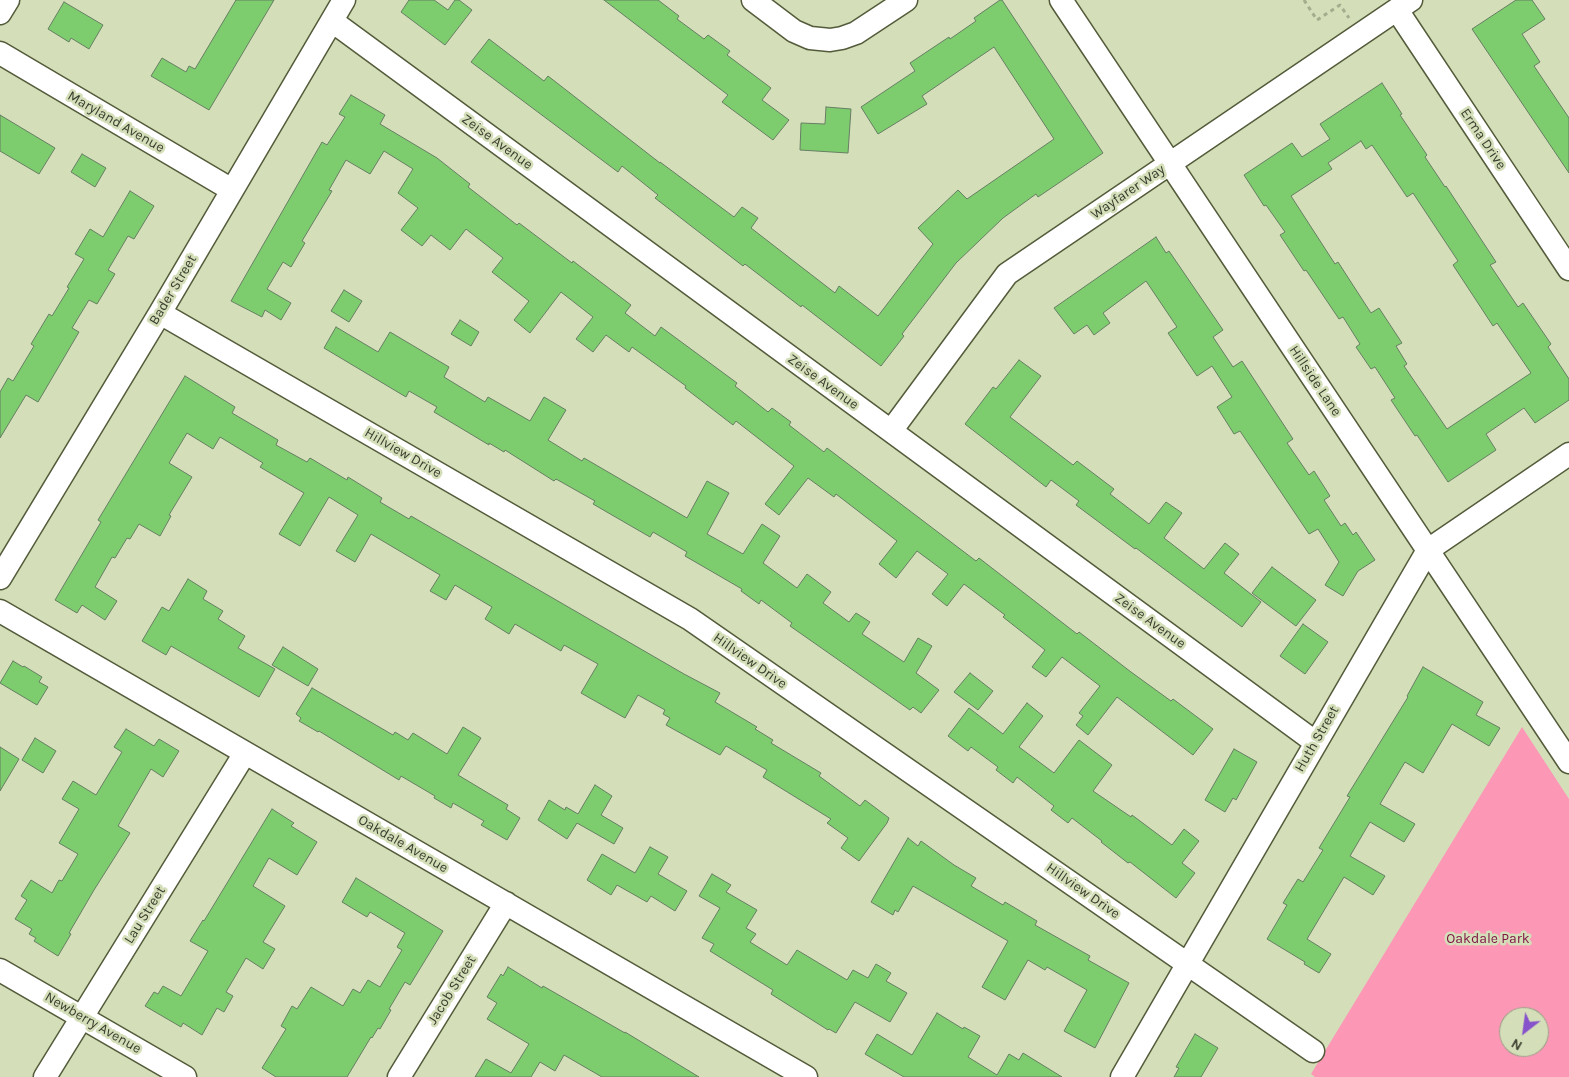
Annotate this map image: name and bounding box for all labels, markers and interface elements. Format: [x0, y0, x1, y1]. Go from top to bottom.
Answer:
street label: Maryland Avenue [65, 87, 167, 157]
street label: Erma Drive [1457, 105, 1509, 173]
street label: Zeise Avenue [458, 111, 536, 173]
street label: Wayfarer Way [1088, 161, 1168, 223]
street label: Bader Street [146, 252, 200, 328]
street label: Hillside Lane [1285, 342, 1345, 420]
street label: Zeise Avenue [784, 351, 862, 413]
street label: Hillview Drive [362, 424, 444, 482]
street label: Zeise Avenue [1111, 590, 1189, 652]
street label: Hillview Drive [710, 629, 790, 693]
street label: Huth Street [1291, 703, 1343, 775]
street label: Oakdale Avenue [355, 811, 451, 877]
street label: Hillview Drive [1043, 859, 1123, 923]
street label: Lau Street [121, 883, 169, 947]
park label: Oakdale Park [1446, 931, 1530, 947]
street label: Jacob Street [424, 952, 480, 1028]
street label: Newberry Avenue [42, 989, 144, 1057]
north arrow [1499, 1007, 1549, 1057]
text: N [1508, 1035, 1525, 1054]

